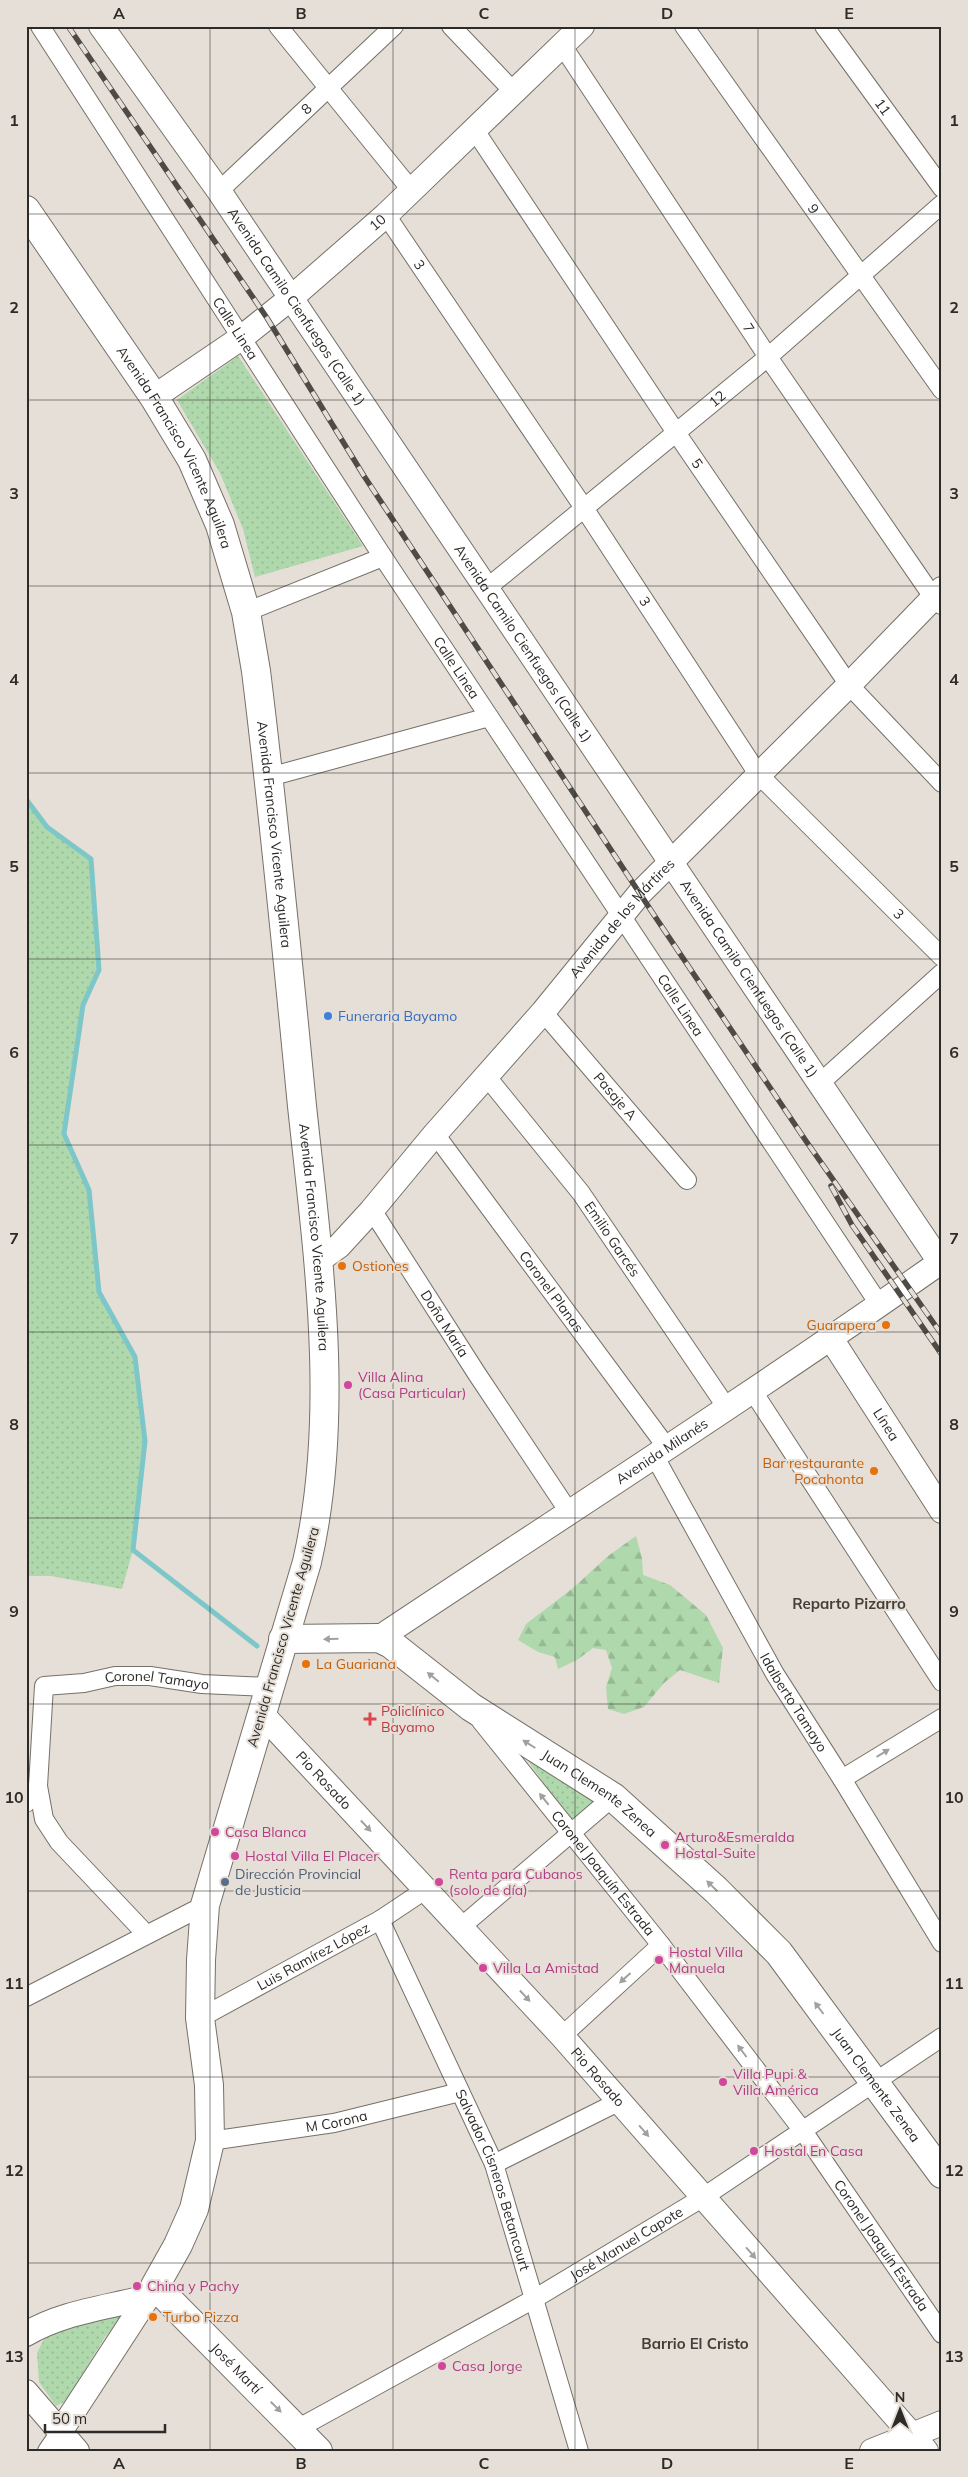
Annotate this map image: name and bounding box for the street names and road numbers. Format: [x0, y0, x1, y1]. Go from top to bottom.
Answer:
street label: 11 [871, 95, 895, 119]
street label: 8 [297, 99, 316, 118]
street label: 9 [804, 200, 823, 217]
street label: Avenida Camilo Cienfuegos (Calle 1) [224, 204, 370, 409]
street label: 10 [365, 210, 390, 235]
street label: 3 [410, 256, 429, 273]
street label: Calle Linea [209, 294, 262, 363]
street label: 7 [739, 319, 759, 336]
street label: Avenida Francisco Vicente Aguilera [113, 343, 236, 551]
street label: 12 [705, 386, 729, 411]
street label: 5 [687, 455, 707, 472]
street label: Avenida Camilo Cienfuegos (Calle 1) [450, 541, 596, 746]
street label: 3 [635, 593, 655, 610]
street label: Calle Linea [429, 633, 484, 702]
street label: Avenida Francisco Vicente Aguilera [253, 720, 296, 949]
street label: Avenida de los Mártires [565, 855, 678, 982]
street label: Avenida Camilo Cienfuegos (Calle 1) [676, 876, 822, 1081]
street label: 3 [889, 905, 908, 923]
street label: Calle Linea [653, 971, 708, 1040]
street label: Pasaje A [590, 1069, 641, 1124]
street label: Avenida Francisco Vicente Aguilera [295, 1123, 333, 1351]
street label: Emilio Garcés [580, 1198, 644, 1280]
street label: Coronel Planas [515, 1247, 588, 1336]
street label: Doña María [417, 1287, 473, 1361]
street label: Línea [869, 1405, 903, 1444]
street label: Avenida Milanés [612, 1414, 711, 1488]
street label: Avenida Francisco Vicente Aguilera [243, 1525, 323, 1749]
street label: Idalberto Tamayo [756, 1650, 831, 1755]
street label: Coronel Tamayo [103, 1667, 209, 1693]
street label: Juan Clemente Zenea [539, 1745, 660, 1841]
street label: Pio Rosado [292, 1747, 355, 1813]
street label: Coronel Joaquín Estrada [547, 1807, 659, 1939]
street label: Luis Ramírez López [254, 1918, 373, 1994]
street label: Juan Clemente Zenea [828, 2024, 924, 2146]
street label: Pio Rosado [567, 2043, 629, 2110]
street label: Salvador Cisneros Betancourt [451, 2086, 534, 2273]
street label: M Corona [305, 2106, 369, 2136]
street label: Coronel Joaquín Estrada [830, 2176, 933, 2315]
street label: José Manuel Capote [566, 2203, 686, 2284]
street label: José Martí [207, 2339, 266, 2398]

